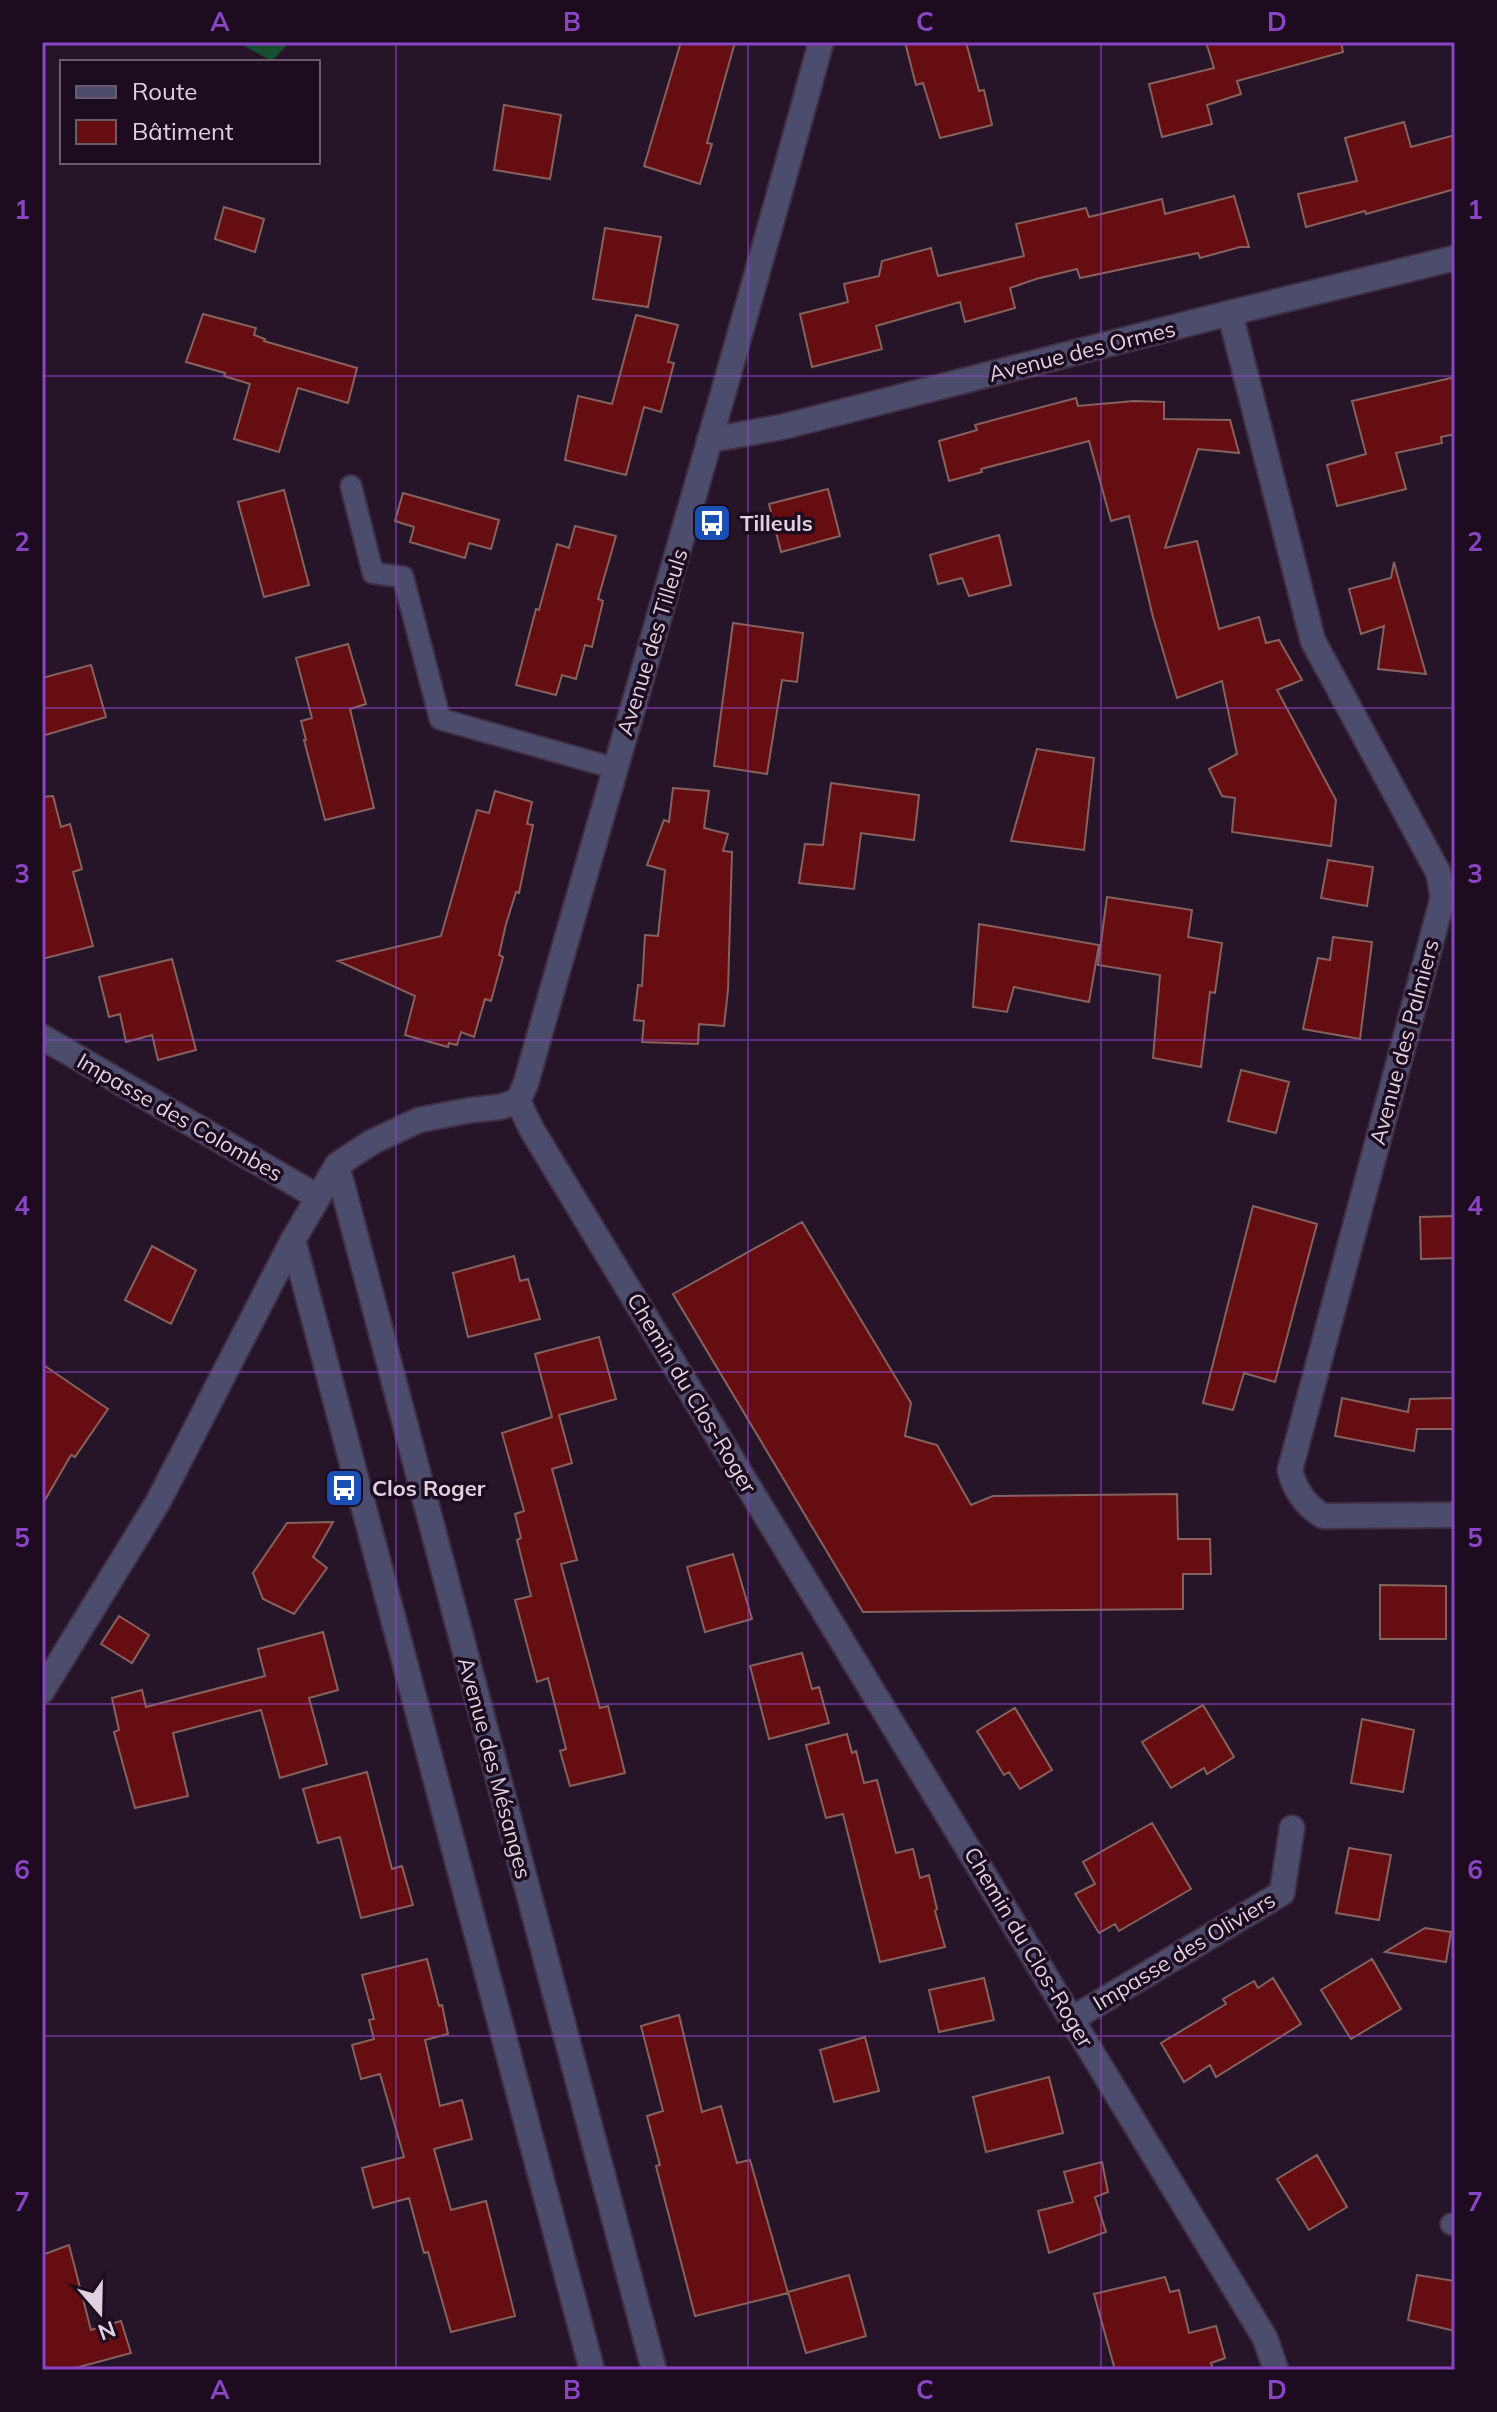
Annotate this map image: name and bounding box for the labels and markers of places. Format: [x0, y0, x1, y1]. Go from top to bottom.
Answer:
bus stop icon: Tilleuls [691, 502, 733, 544]
place label: Tilleuls [740, 509, 813, 537]
bus stop icon: Clos Roger [323, 1467, 365, 1509]
place label: Clos Roger [372, 1474, 486, 1502]

